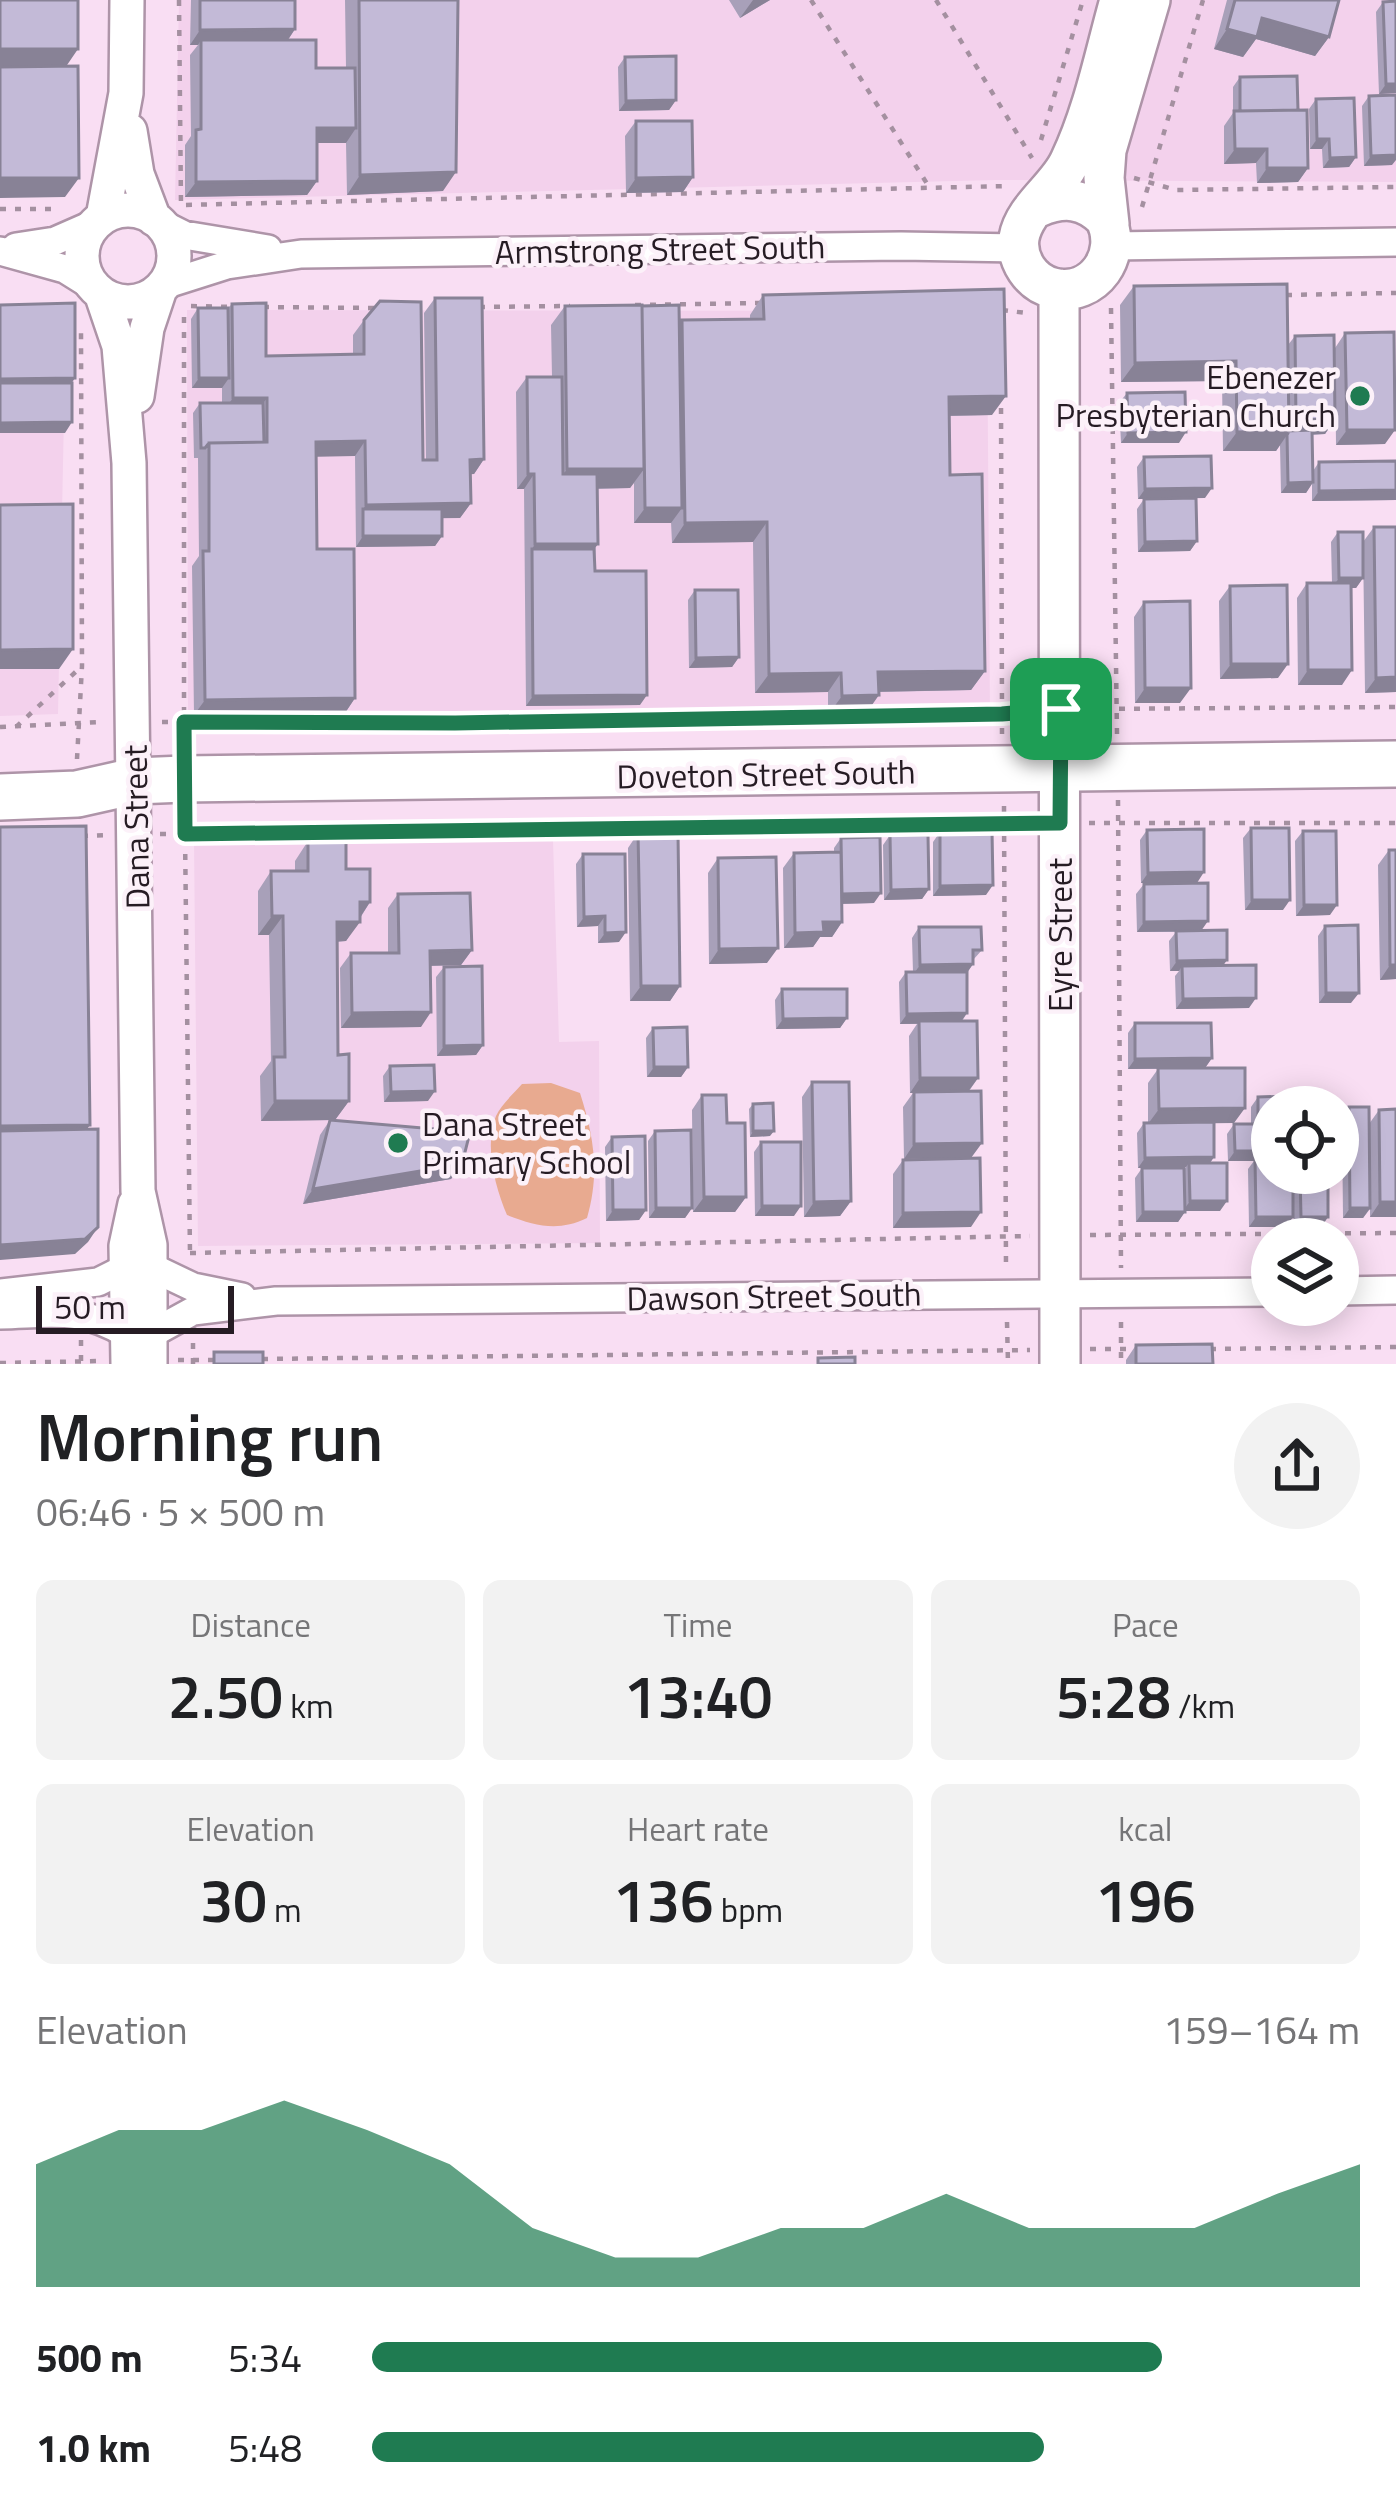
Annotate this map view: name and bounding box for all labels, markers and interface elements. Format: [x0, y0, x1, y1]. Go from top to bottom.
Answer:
street label: Armstrong Street South [494, 221, 826, 277]
place label: Ebenezer Presbyterian Church [1056, 352, 1336, 440]
marker: Ebenezer Presbyterian Church [1347, 383, 1373, 409]
pin [1010, 658, 1112, 760]
icon: arrive [1028, 676, 1094, 742]
street label: Dana Street [110, 744, 162, 910]
street label: Doveton Street South [616, 746, 916, 802]
street label: Eyre Street [1035, 858, 1085, 1012]
map controls [1251, 1086, 1359, 1326]
button: locate [1251, 1086, 1359, 1194]
place label: Dana Street Primary School [422, 1099, 631, 1187]
marker: Dana Street Primary School [385, 1130, 411, 1156]
button: layers [1251, 1218, 1359, 1326]
street label: Dawson Street South [626, 1268, 922, 1324]
scale bar [36, 1280, 234, 1333]
text: 50 m [54, 1282, 126, 1332]
text: Morning run [36, 1386, 383, 1487]
button: share [1234, 1403, 1360, 1529]
text: 06:46 · 5 × 500 m [36, 1482, 325, 1541]
text: Distance [190, 1600, 311, 1650]
text: Time [664, 1600, 732, 1650]
text: Pace [1112, 1600, 1179, 1650]
text: 2.50 [168, 1650, 283, 1741]
text: 13:40 [624, 1650, 772, 1741]
text: 5:28 [1056, 1650, 1171, 1741]
text: km [283, 1681, 334, 1731]
text: /km [1171, 1681, 1235, 1731]
text: Elevation [186, 1804, 315, 1854]
text: Heart rate [627, 1804, 769, 1854]
text: kcal [1118, 1804, 1172, 1854]
text: 30 [200, 1854, 267, 1945]
text: 136 [613, 1854, 714, 1945]
text: 196 [1095, 1854, 1196, 1945]
text: m [267, 1885, 302, 1935]
text: bpm [714, 1885, 783, 1935]
text: Elevation [36, 2000, 188, 2059]
text: 159–164 m [1163, 2000, 1360, 2059]
text: 500 m [36, 2328, 143, 2387]
text: 5:34 [228, 2328, 302, 2387]
text: 1.0 km [36, 2418, 151, 2477]
text: 5:48 [228, 2418, 302, 2477]

